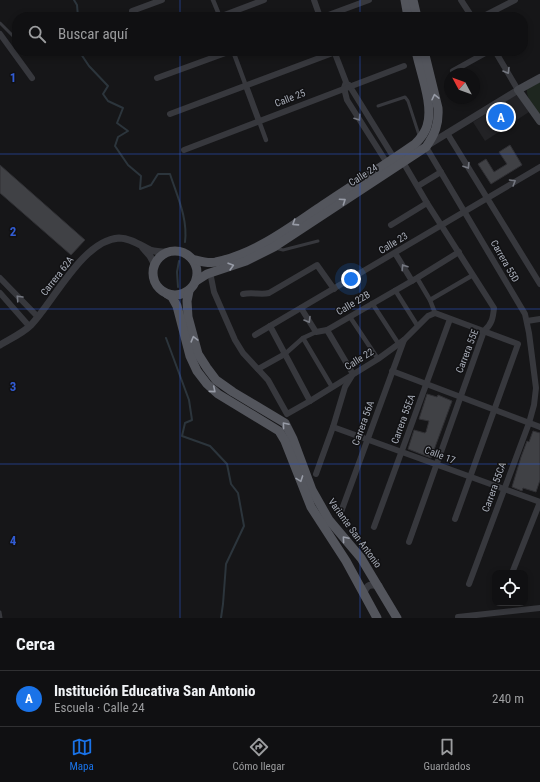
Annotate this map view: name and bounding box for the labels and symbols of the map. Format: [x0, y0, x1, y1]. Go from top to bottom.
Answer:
one-way arrow [502, 67, 509, 74]
north arrow [444, 68, 480, 104]
text: 1 [10, 70, 16, 85]
street label: Calle 25 [273, 87, 307, 109]
one-way arrow [431, 94, 440, 101]
pin: A [488, 102, 514, 132]
one-way arrow [353, 114, 361, 121]
street label: Calle 24 [347, 162, 379, 188]
one-way arrow [462, 162, 470, 169]
one-way arrow [509, 180, 516, 187]
one-way arrow [339, 198, 346, 206]
one-way arrow [292, 218, 299, 226]
text: 2 [10, 224, 17, 239]
street label: Calle 23 [376, 230, 410, 256]
street label: Carrera 55D [489, 238, 522, 284]
street label: Carrera 62A [38, 254, 76, 298]
one-way arrow [227, 262, 234, 271]
one-way arrow [401, 264, 408, 271]
your location [341, 269, 361, 289]
street label: Calle 22B [334, 289, 372, 317]
one-way arrow [16, 295, 24, 303]
one-way arrow [304, 316, 311, 323]
street label: Carrera 55E [454, 328, 480, 374]
one-way arrow [190, 336, 199, 343]
street label: Calle 22 [343, 346, 375, 372]
text: 3 [10, 379, 16, 394]
one-way arrow [208, 385, 216, 392]
street label: Carrera 55EA [389, 393, 417, 445]
street label: Carrera 56A [350, 399, 376, 447]
one-way arrow [283, 422, 290, 430]
street label: Calle 17 [423, 444, 457, 466]
street label: Carrera 55CA [480, 460, 508, 514]
one-way arrow [295, 475, 304, 482]
street label: Variante San Antonio [326, 496, 384, 570]
text: 4 [10, 533, 17, 548]
one-way arrow [342, 536, 349, 544]

